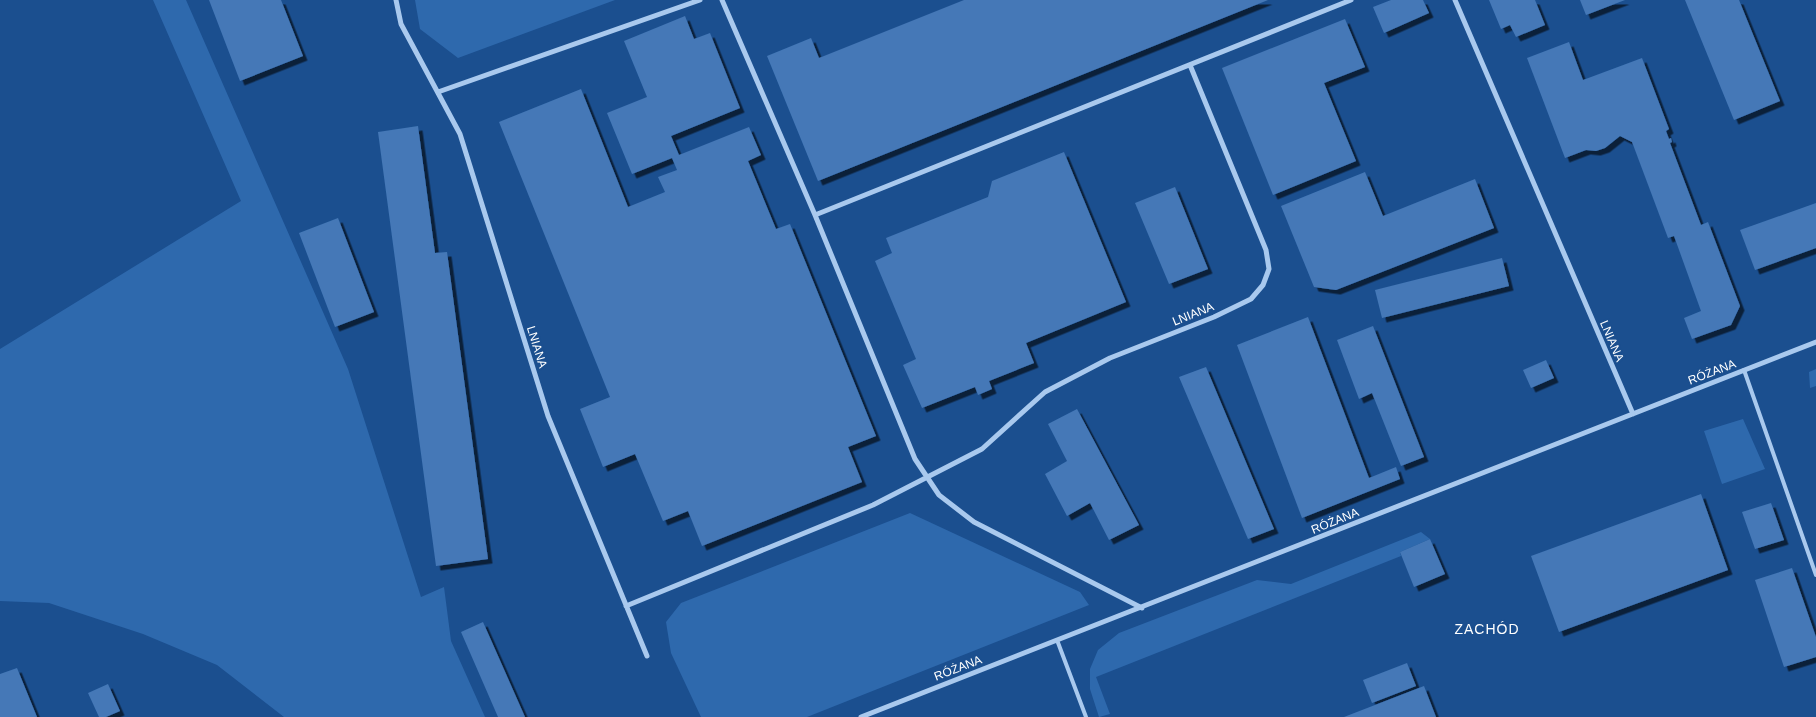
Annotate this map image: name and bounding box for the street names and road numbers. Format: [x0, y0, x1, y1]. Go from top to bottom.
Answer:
street label: LNIANA [1170, 299, 1216, 329]
street label: LNIANA [1597, 318, 1627, 364]
street label: LNIANA [524, 324, 550, 370]
street label: RÓŻANA [1686, 356, 1738, 387]
street label: RÓŻANA [1309, 504, 1361, 537]
street label: RÓŻANA [932, 652, 984, 683]

